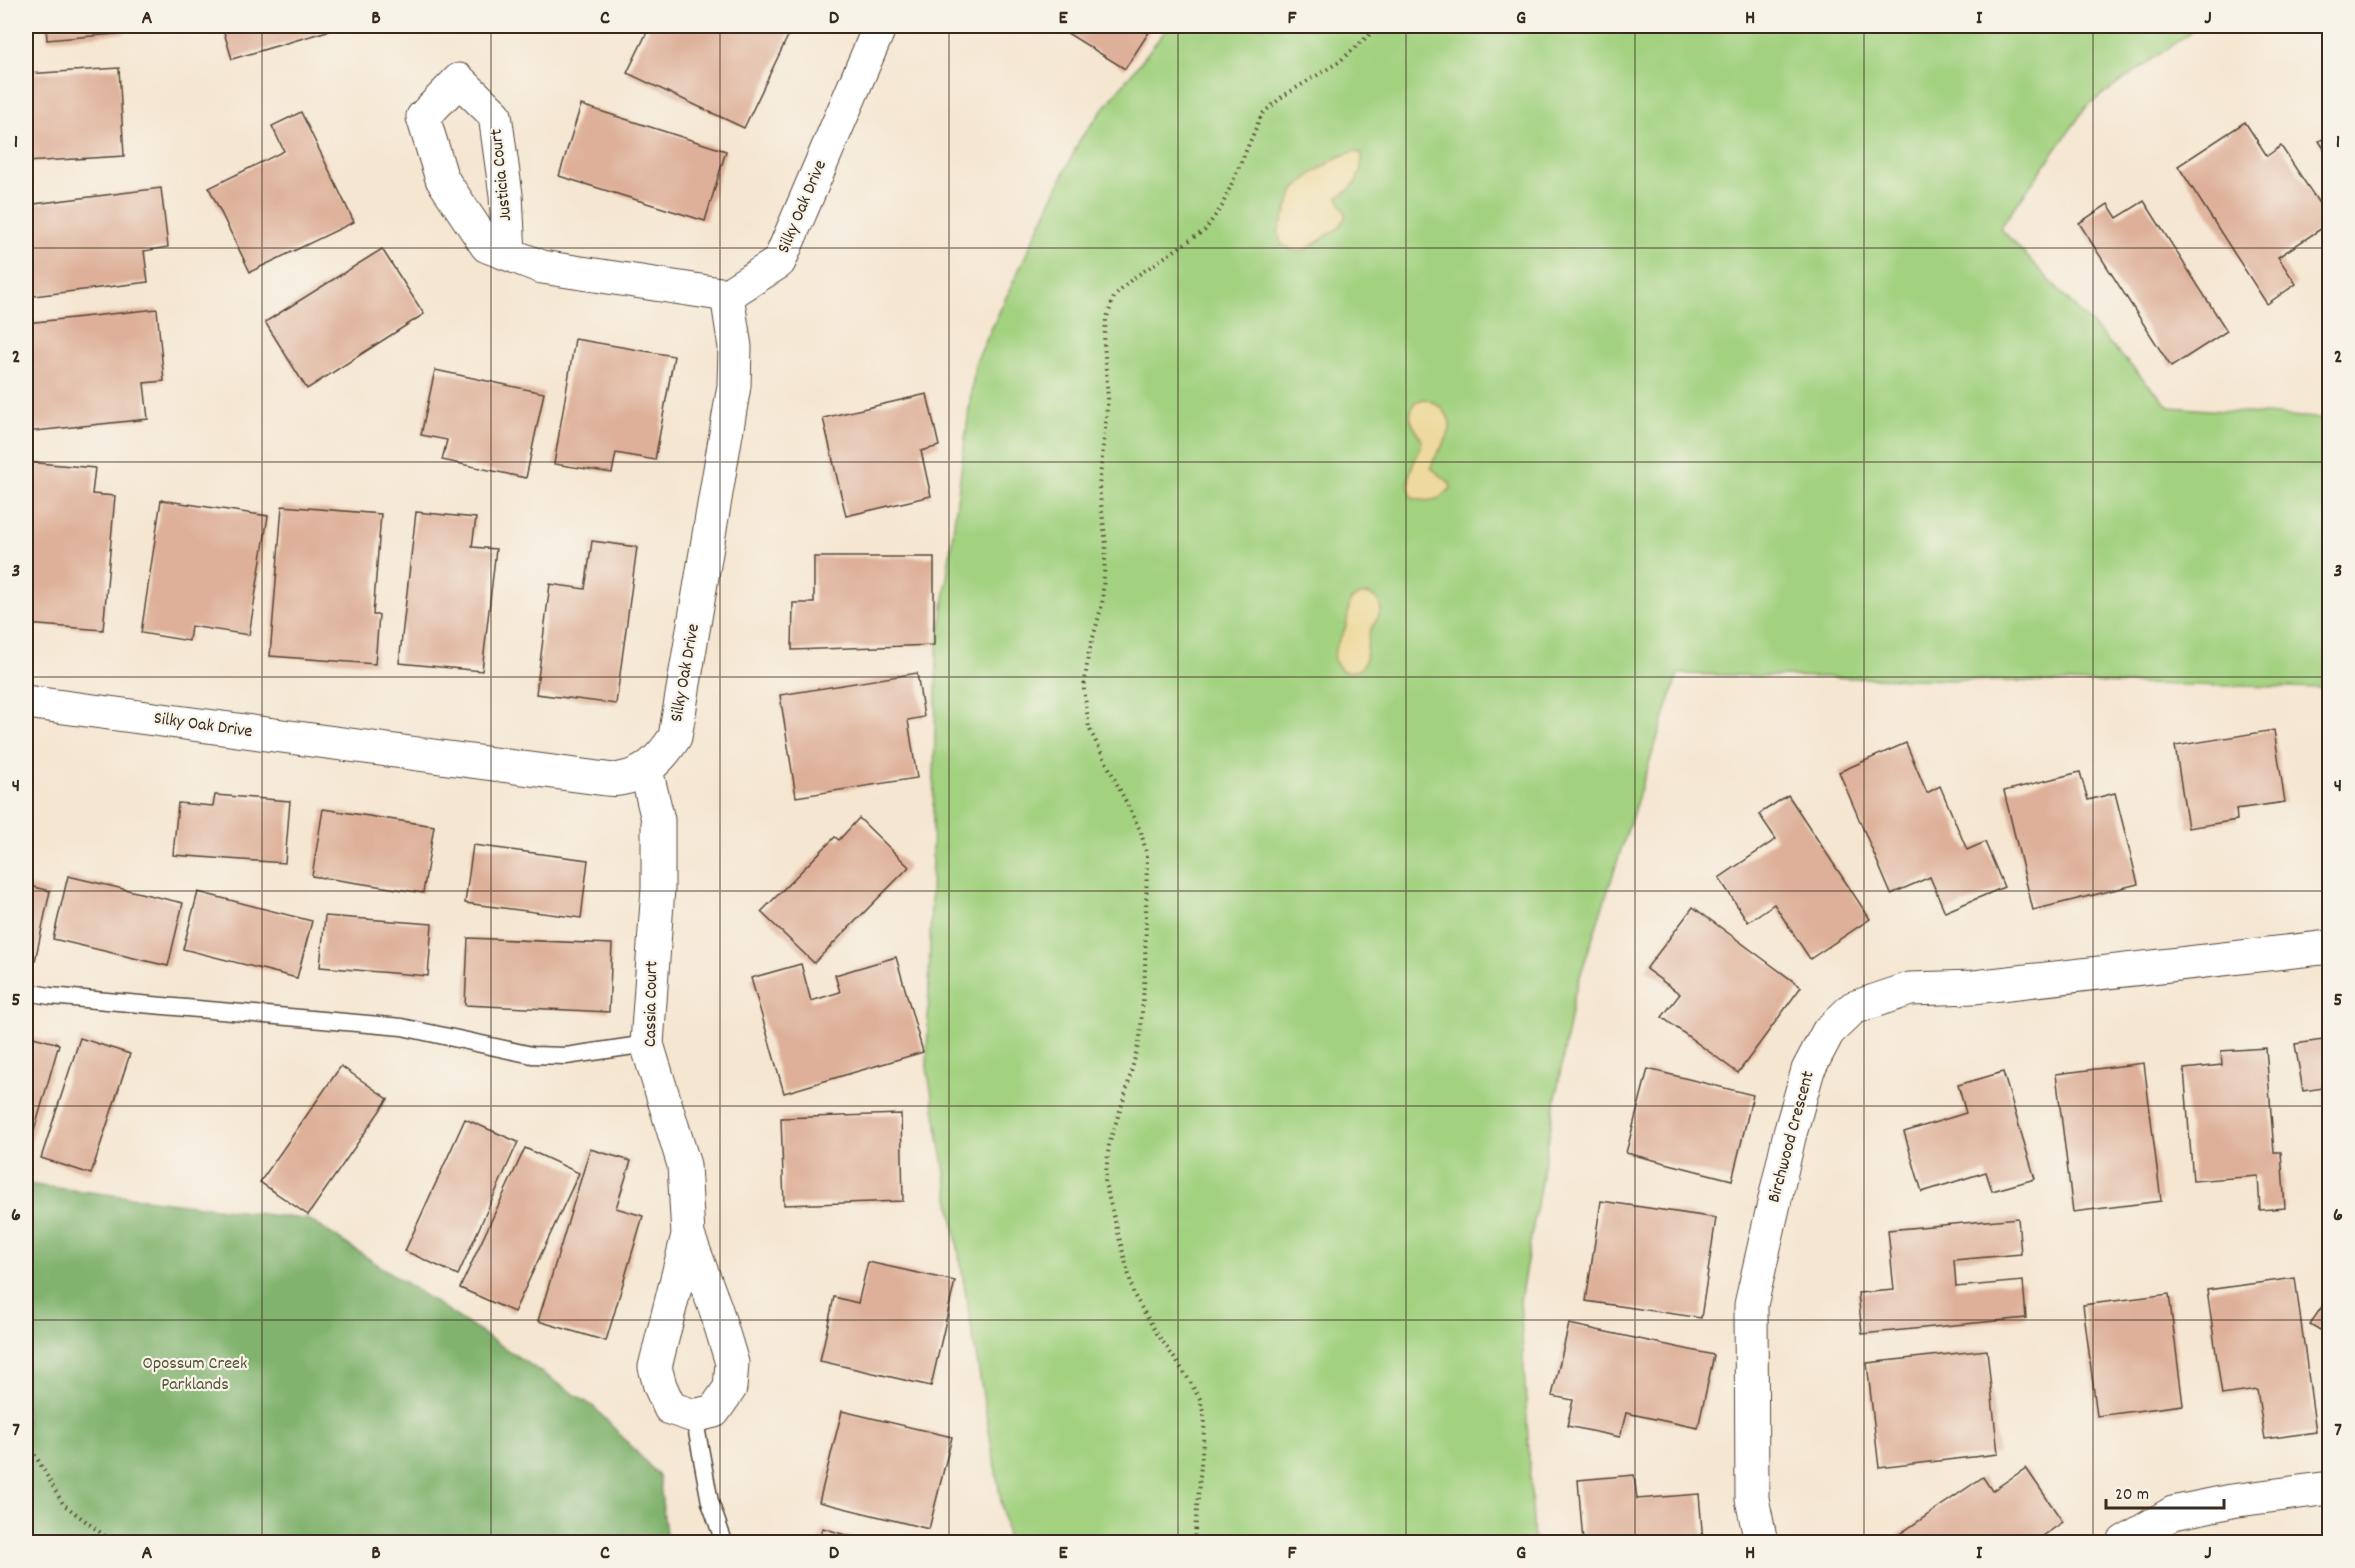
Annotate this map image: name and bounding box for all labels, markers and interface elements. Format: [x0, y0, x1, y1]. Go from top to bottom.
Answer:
text: A [142, 5, 153, 33]
text: B [371, 5, 381, 33]
text: C [600, 5, 610, 33]
text: D [829, 5, 840, 33]
text: E [1058, 5, 1068, 33]
text: F [1288, 5, 1298, 33]
text: G [1516, 5, 1526, 33]
text: H [1745, 5, 1755, 33]
text: I [1976, 5, 1983, 33]
text: J [2204, 5, 2212, 33]
street label: Justicia Court [485, 127, 519, 223]
text: 1 [14, 129, 18, 157]
text: 1 [2336, 129, 2340, 157]
street label: Silky Oak Drive [772, 156, 834, 258]
text: 2 [12, 344, 20, 372]
text: 2 [2334, 344, 2342, 372]
text: 3 [12, 558, 20, 586]
text: 3 [2334, 558, 2342, 586]
street label: Silky Oak Drive [665, 622, 707, 724]
street label: Silky Oak Drive [152, 707, 254, 745]
text: 4 [12, 773, 20, 801]
text: 4 [2334, 773, 2342, 801]
street label: Cassia Court [639, 960, 665, 1047]
text: 5 [11, 987, 21, 1015]
text: 5 [2333, 987, 2343, 1015]
street label: Birchwood Crescent [1762, 1068, 1822, 1206]
text: 6 [11, 1202, 21, 1230]
text: 6 [2333, 1202, 2343, 1230]
park label: Opossum Creek Parklands [143, 1352, 247, 1398]
text: 7 [12, 1417, 20, 1445]
text: 7 [2334, 1417, 2342, 1445]
scale bar [2106, 1472, 2224, 1510]
text: 20 m [2115, 1483, 2149, 1508]
text: A [142, 1540, 153, 1568]
text: B [371, 1540, 381, 1568]
text: C [600, 1540, 610, 1568]
text: D [829, 1540, 840, 1568]
text: E [1058, 1540, 1068, 1568]
text: F [1288, 1540, 1298, 1568]
text: G [1516, 1540, 1526, 1568]
text: H [1745, 1540, 1755, 1568]
text: I [1976, 1540, 1983, 1568]
text: J [2204, 1540, 2212, 1568]

